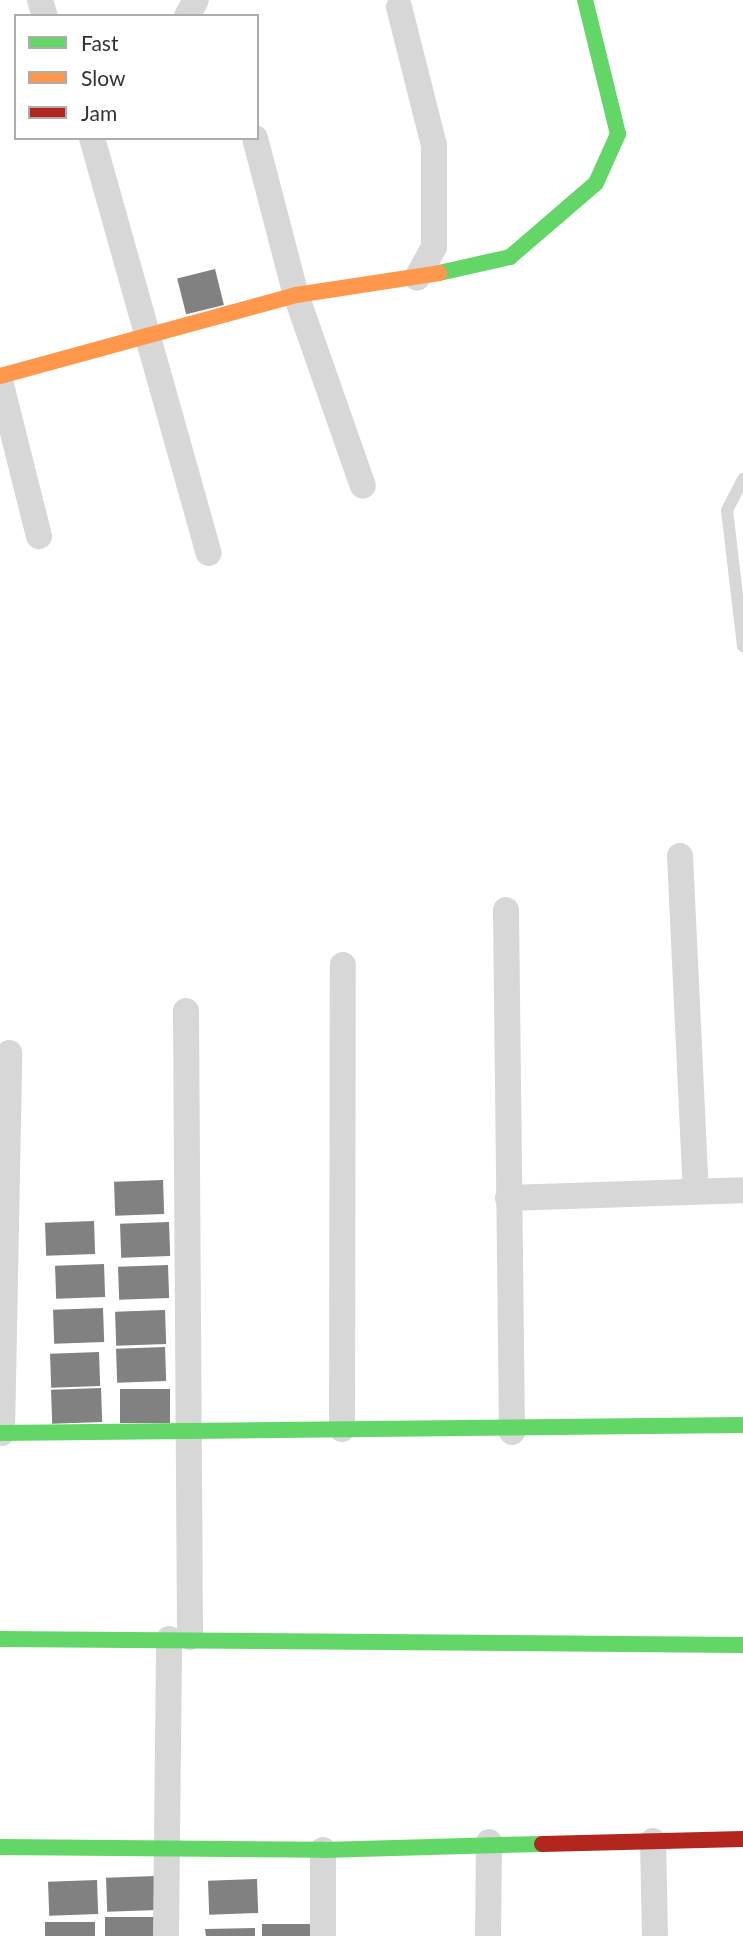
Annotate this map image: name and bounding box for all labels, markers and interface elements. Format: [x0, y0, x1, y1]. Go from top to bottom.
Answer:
legend [14, 14, 259, 140]
text: Fast [81, 30, 118, 55]
text: Slow [81, 65, 125, 90]
text: Jam [81, 100, 117, 125]

